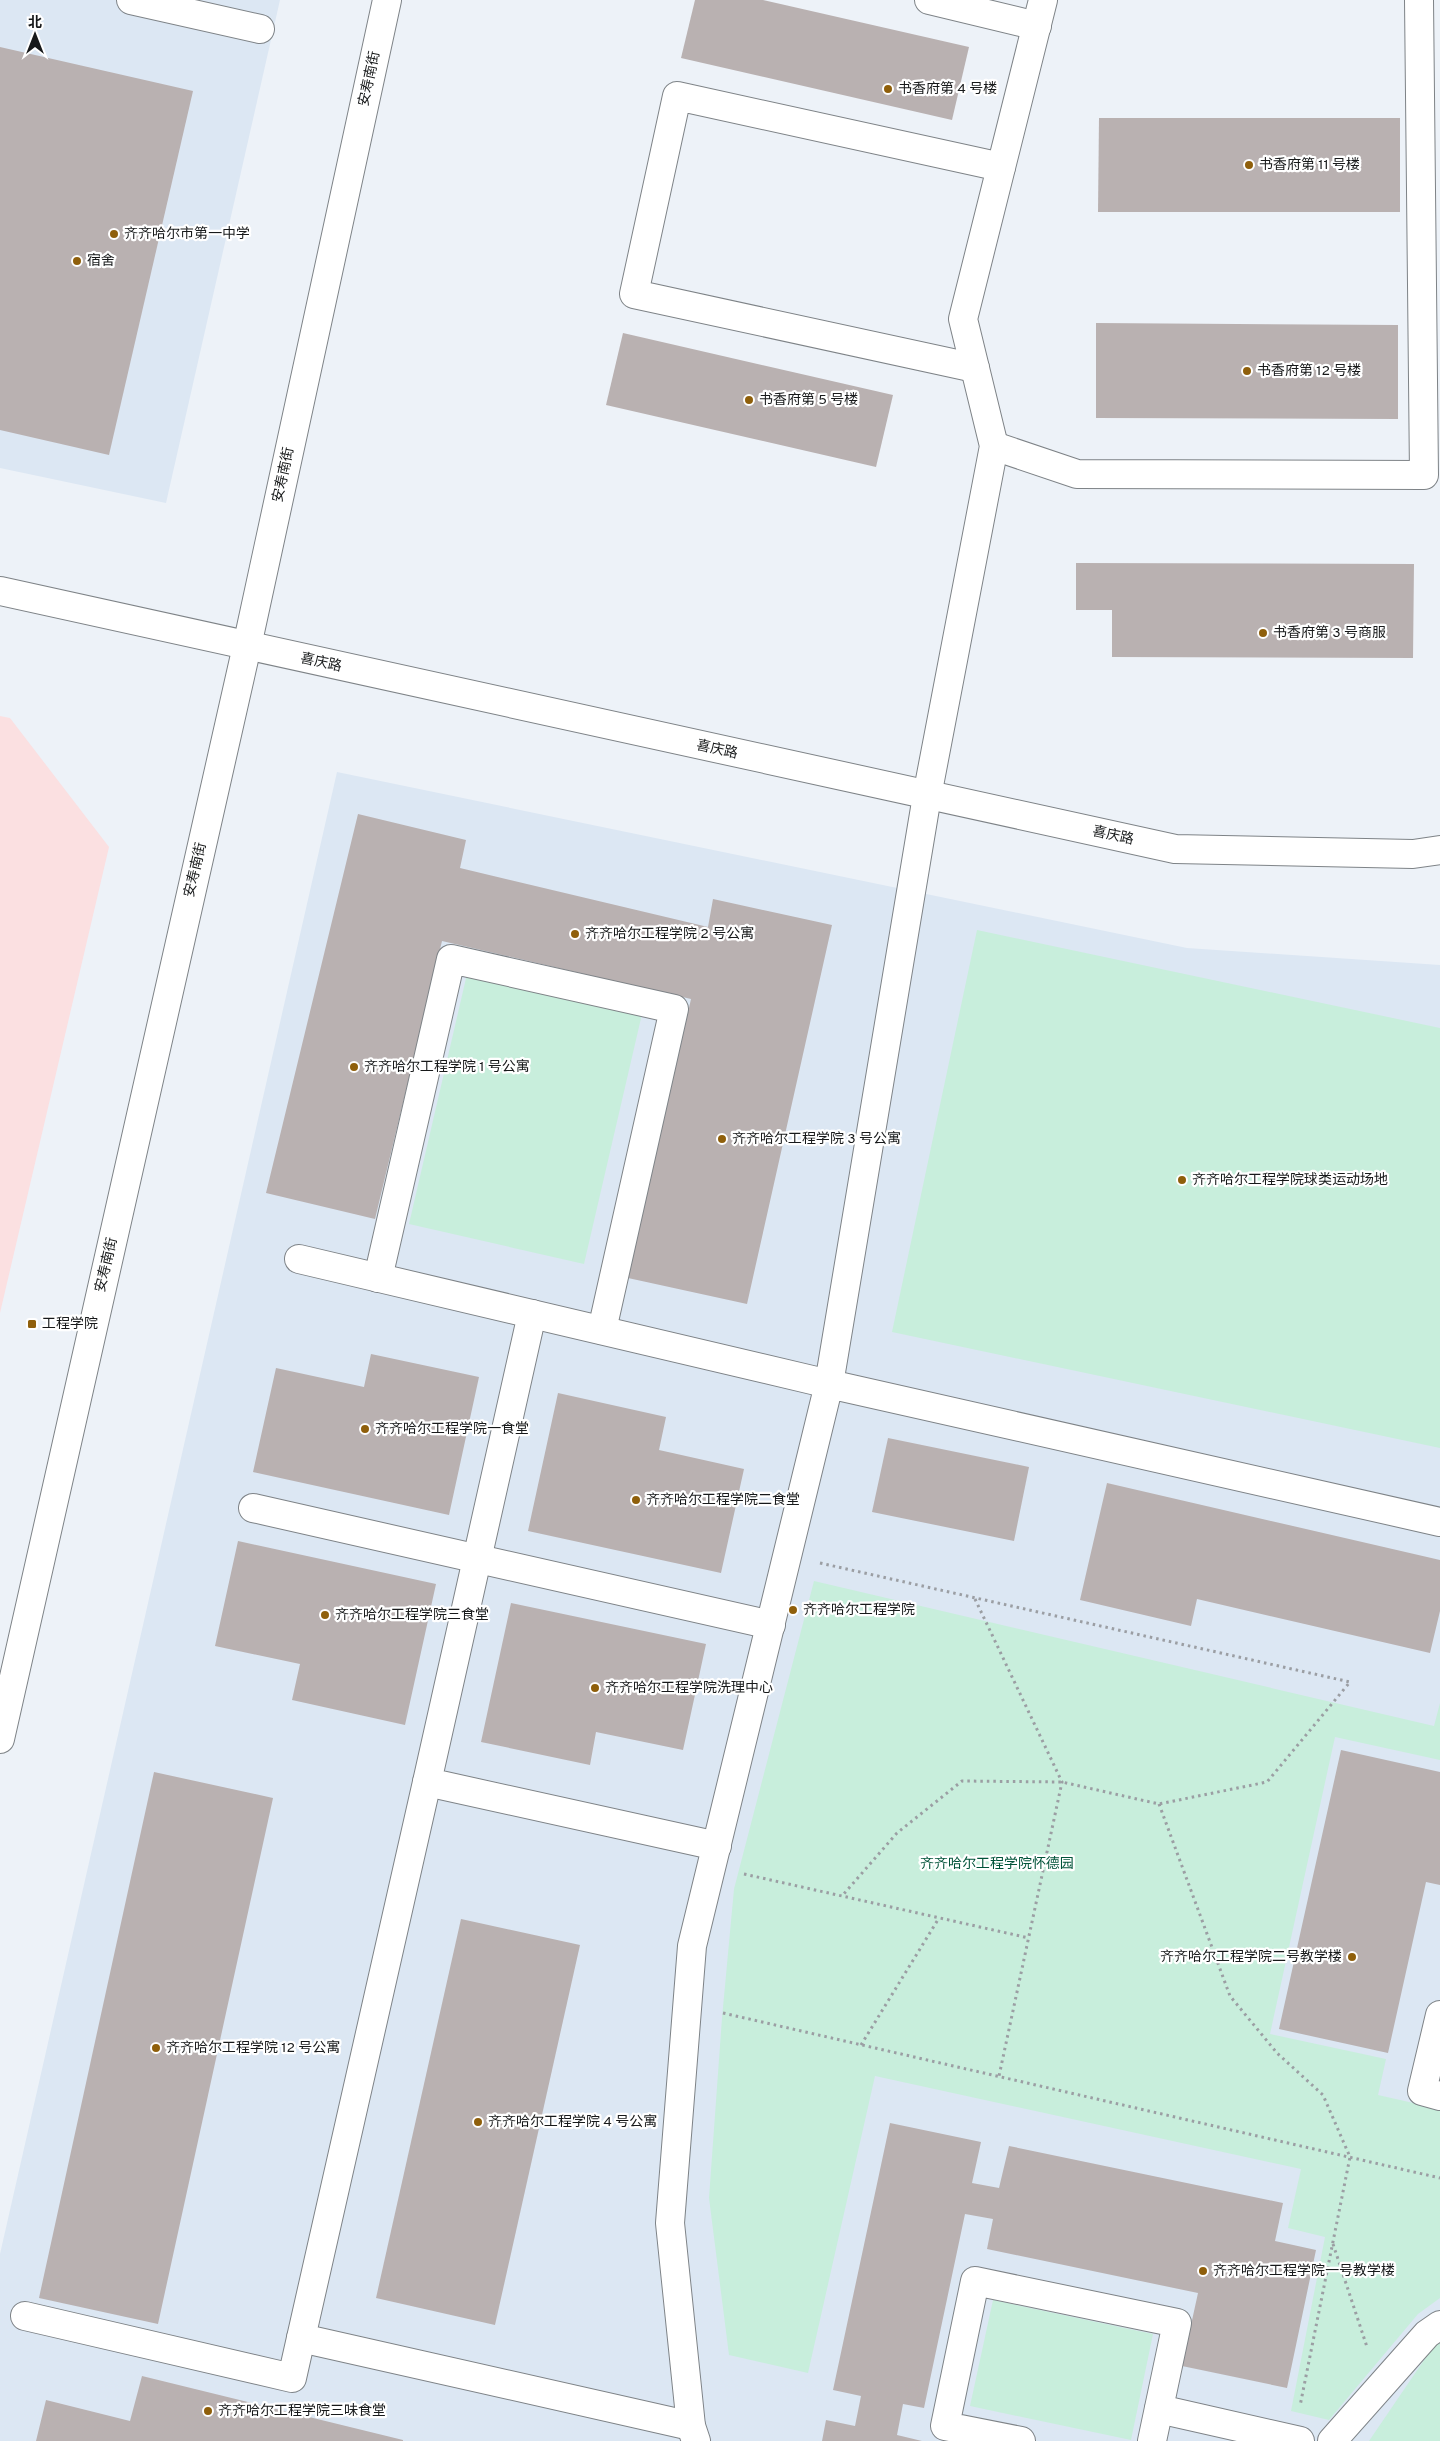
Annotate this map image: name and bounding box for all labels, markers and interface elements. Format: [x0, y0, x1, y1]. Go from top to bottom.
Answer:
north arrow [10, 10, 60, 60]
text: 北 [28, 15, 42, 32]
street label: 安寿南街 [355, 50, 384, 108]
place label: 书香府第 4 号楼 [898, 80, 997, 98]
marker: 书香府第 4 号楼 [882, 83, 894, 95]
place label: 书香府第 11 号楼 [1259, 156, 1360, 174]
marker: 书香府第 11 号楼 [1243, 159, 1255, 171]
place label: 齐齐哈尔市第一中学 [124, 225, 250, 243]
marker: 齐齐哈尔市第一中学 [108, 228, 120, 240]
place label: 宿舍 [87, 252, 115, 270]
marker: 宿舍 [71, 255, 83, 267]
place label: 书香府第 12 号楼 [1257, 362, 1361, 380]
marker: 书香府第 12 号楼 [1241, 365, 1253, 377]
place label: 书香府第 5 号楼 [759, 391, 858, 409]
marker: 书香府第 5 号楼 [743, 394, 755, 406]
street label: 安寿南街 [269, 446, 298, 504]
place label: 书香府第 3 号商服 [1273, 624, 1386, 642]
marker: 书香府第 3 号商服 [1257, 627, 1269, 639]
street label: 喜庆路 [299, 650, 343, 676]
street label: 喜庆路 [695, 737, 739, 763]
street label: 喜庆路 [1091, 823, 1135, 849]
street label: 安寿南街 [180, 841, 211, 899]
place label: 齐齐哈尔工程学院 2 号公寓 [585, 925, 754, 943]
marker: 齐齐哈尔工程学院 2 号公寓 [569, 928, 581, 940]
place label: 齐齐哈尔工程学院 1 号公寓 [364, 1058, 530, 1076]
marker: 齐齐哈尔工程学院 1 号公寓 [348, 1061, 360, 1073]
place label: 齐齐哈尔工程学院 3 号公寓 [732, 1130, 901, 1148]
marker: 齐齐哈尔工程学院 3 号公寓 [716, 1133, 728, 1145]
place label: 齐齐哈尔工程学院球类运动场地 [1192, 1172, 1388, 1189]
marker: 齐齐哈尔工程学院球类运动场地 [1176, 1174, 1188, 1186]
street label: 安寿南街 [91, 1236, 122, 1294]
place label: 工程学院 [42, 1316, 98, 1333]
marker: 工程学院 [26, 1318, 38, 1330]
place label: 齐齐哈尔工程学院一食堂 [375, 1421, 529, 1438]
marker: 齐齐哈尔工程学院一食堂 [359, 1423, 371, 1435]
place label: 齐齐哈尔工程学院二食堂 [646, 1492, 800, 1509]
marker: 齐齐哈尔工程学院二食堂 [630, 1494, 642, 1506]
place label: 齐齐哈尔工程学院 [803, 1602, 915, 1619]
marker: 齐齐哈尔工程学院 [787, 1604, 799, 1616]
place label: 齐齐哈尔工程学院三食堂 [335, 1607, 489, 1624]
marker: 齐齐哈尔工程学院三食堂 [319, 1609, 331, 1621]
place label: 齐齐哈尔工程学院洗理中心 [605, 1680, 773, 1697]
marker: 齐齐哈尔工程学院洗理中心 [589, 1682, 601, 1694]
park label: 齐齐哈尔工程学院怀德园 [920, 1855, 1074, 1873]
place label: 齐齐哈尔工程学院二号教学楼 [1160, 1949, 1342, 1966]
marker: 齐齐哈尔工程学院二号教学楼 [1346, 1951, 1358, 1963]
place label: 齐齐哈尔工程学院 12 号公寓 [166, 2039, 340, 2057]
marker: 齐齐哈尔工程学院 12 号公寓 [150, 2042, 162, 2054]
place label: 齐齐哈尔工程学院 4 号公寓 [488, 2113, 657, 2131]
marker: 齐齐哈尔工程学院 4 号公寓 [472, 2116, 484, 2128]
place label: 齐齐哈尔工程学院一号教学楼 [1213, 2263, 1395, 2280]
marker: 齐齐哈尔工程学院一号教学楼 [1197, 2265, 1209, 2277]
place label: 齐齐哈尔工程学院三味食堂 [218, 2403, 386, 2420]
marker: 齐齐哈尔工程学院三味食堂 [202, 2405, 214, 2417]

